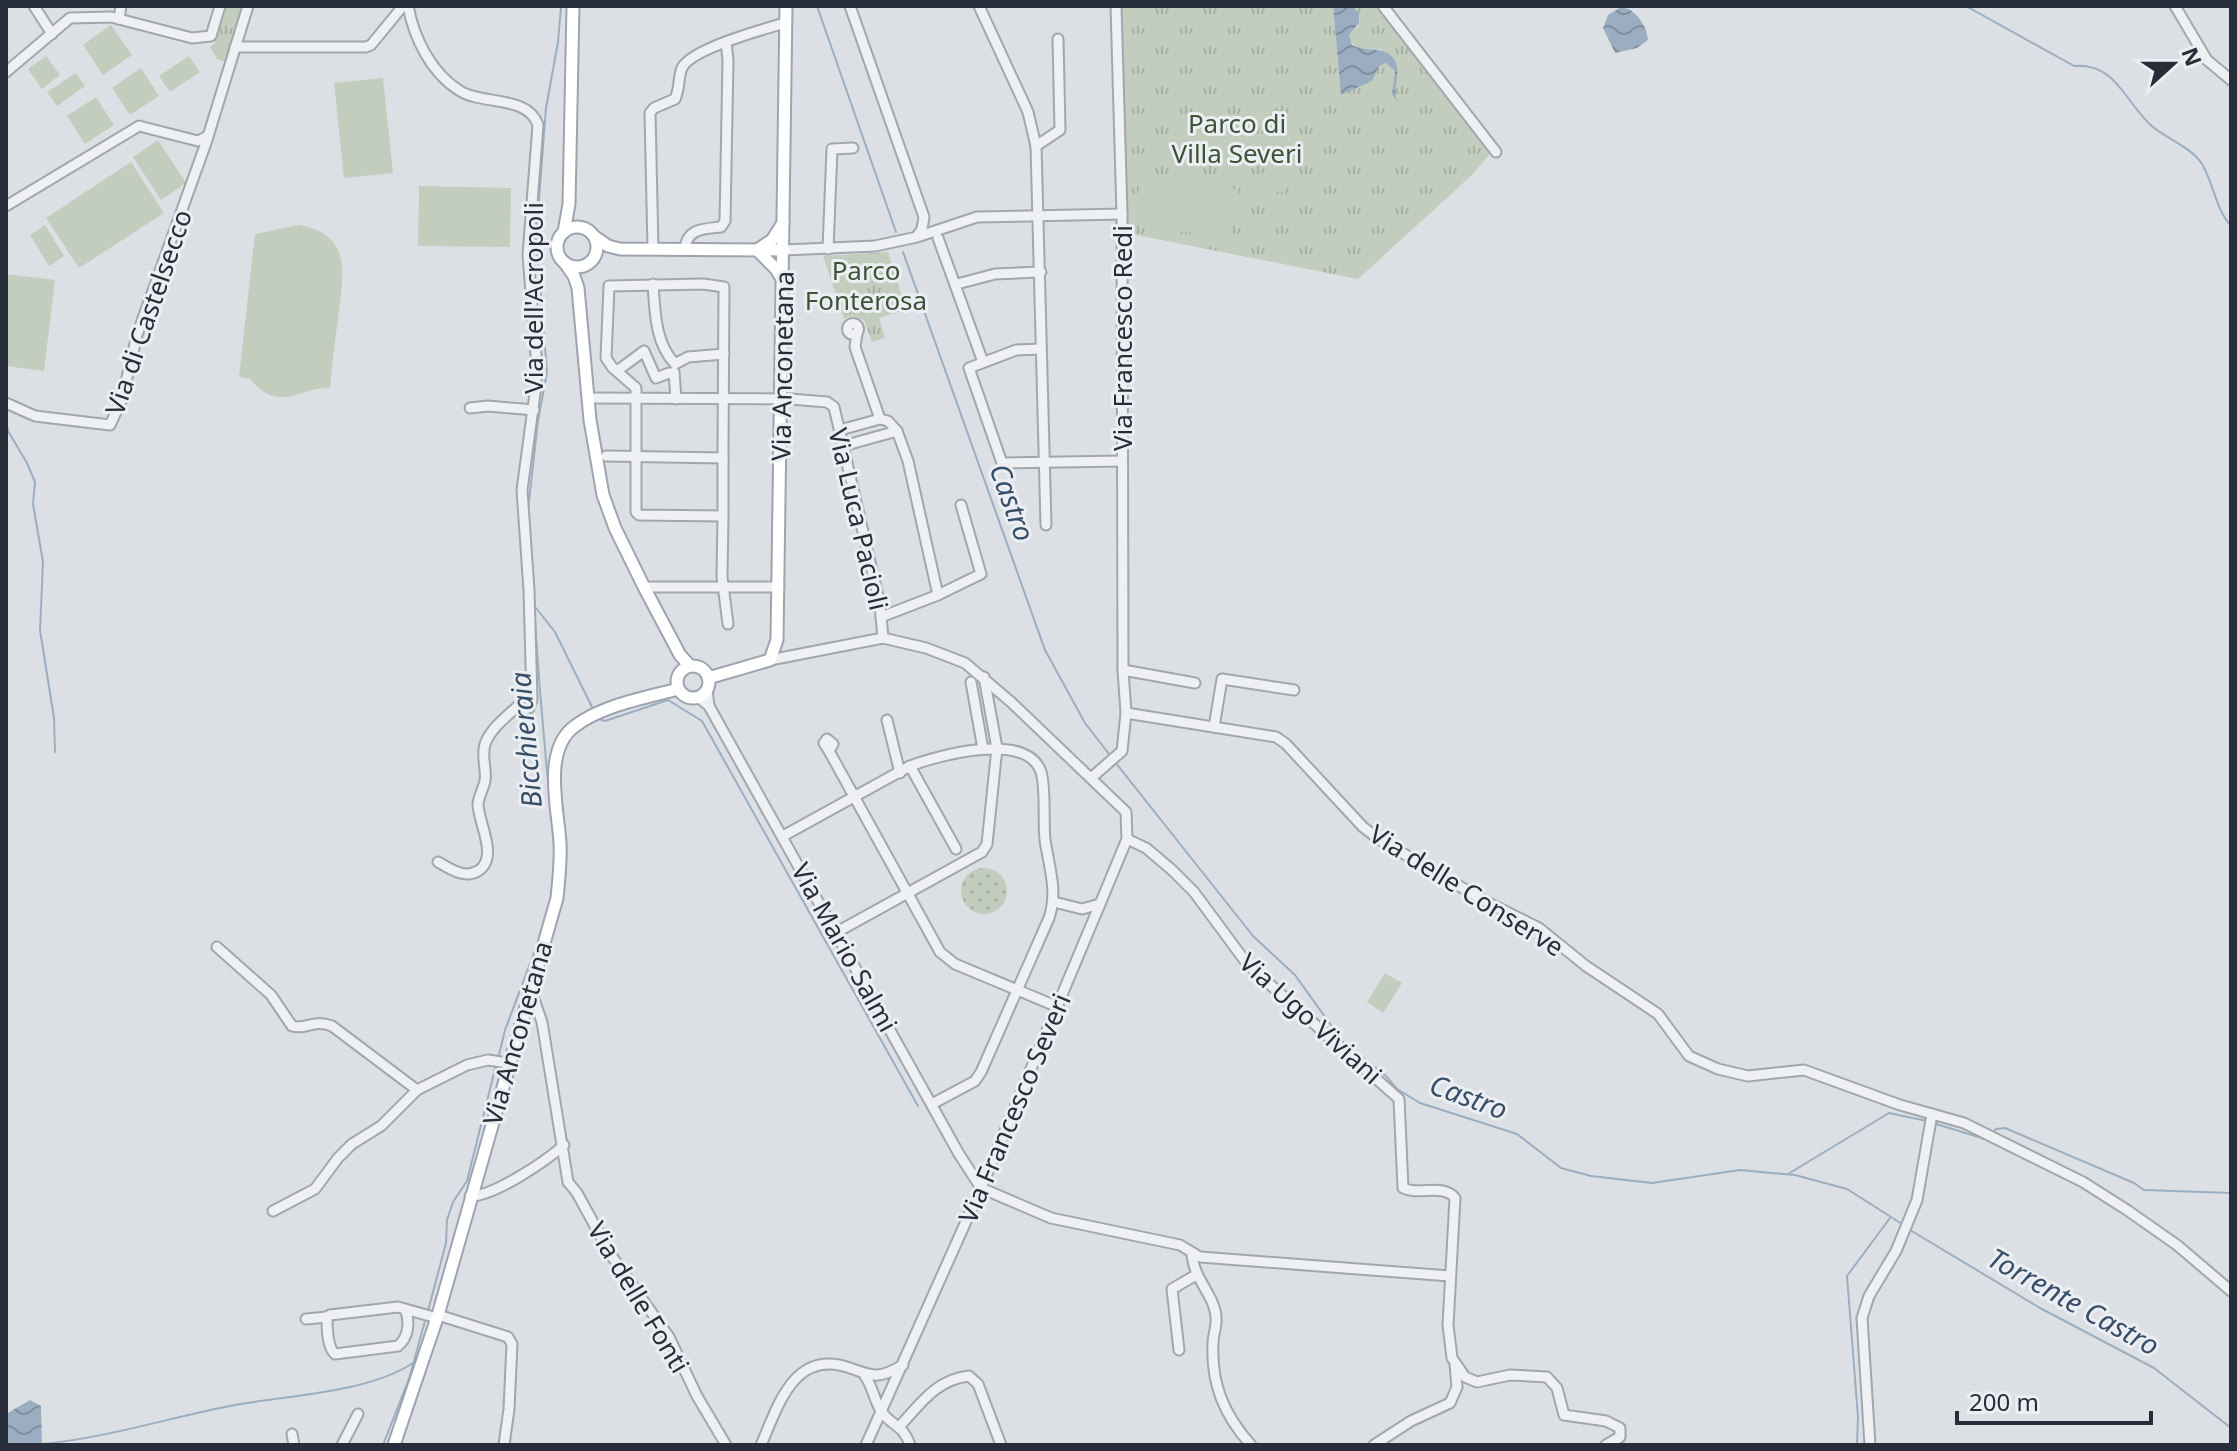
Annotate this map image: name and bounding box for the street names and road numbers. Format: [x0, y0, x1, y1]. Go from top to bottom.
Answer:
street label: Via dell'Acropoli [515, 202, 551, 394]
street label: Via di Castelsecco [96, 204, 200, 420]
street label: Via Francesco Redi [1104, 225, 1140, 451]
street label: Via Anconetana [762, 271, 802, 461]
street label: Via Luca Pacioli [821, 424, 897, 614]
street label: Via delle Conserve [1363, 816, 1571, 964]
street label: Via Mario Salmi [784, 856, 906, 1038]
street label: Via Anconetana [474, 937, 560, 1129]
street label: Via Ugo Viviani [1232, 944, 1390, 1092]
street label: Via Francesco Severi [949, 988, 1079, 1228]
street label: Via delle Fonti [580, 1215, 698, 1379]

